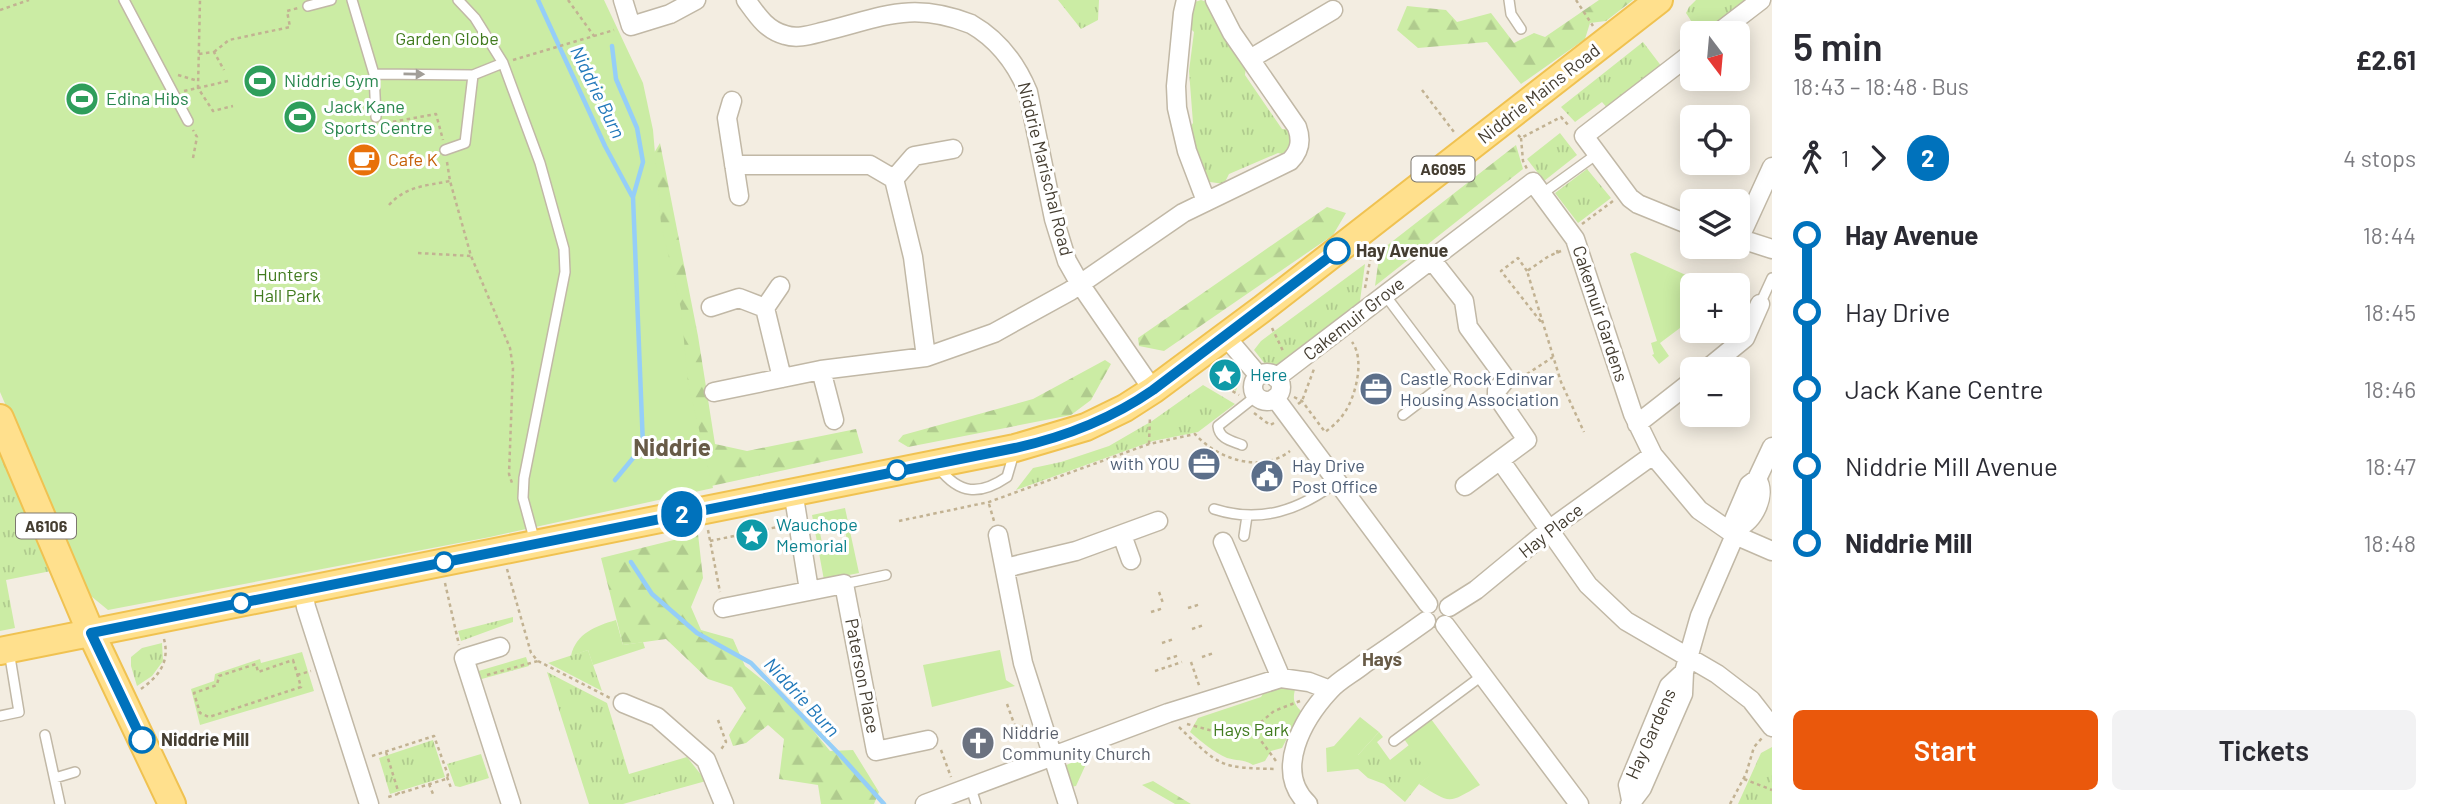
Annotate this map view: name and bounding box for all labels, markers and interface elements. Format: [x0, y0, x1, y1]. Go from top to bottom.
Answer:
north arrow [1680, 21, 1750, 91]
map controls [1680, 21, 1750, 427]
text: 5 min [1793, 23, 1883, 69]
park label: Garden Globe [395, 27, 499, 49]
street label: Niddrie Mains Road [1473, 39, 1604, 148]
water label: Niddrie Burn [566, 42, 631, 142]
text: £2.61 [2355, 44, 2416, 75]
sports icon: Niddrie Gym [241, 62, 279, 100]
place label: Niddrie Gym [284, 69, 379, 91]
one-way arrow [403, 69, 425, 80]
text: 18:43 – 18:48 · Bus [1793, 72, 1969, 100]
sports icon: Edina Hibs [63, 80, 101, 118]
street label: Niddrie Marischal Road [1014, 80, 1078, 258]
place label: Edina Hibs [106, 87, 189, 109]
place label: Jack Kane Sports Centre [324, 95, 433, 138]
sports icon: Jack Kane Sports Centre [281, 98, 319, 136]
button: locate [1680, 105, 1750, 175]
icon: walk [1793, 139, 1831, 177]
icon: forward [1859, 139, 1897, 177]
cafe icon: Cafe K [345, 141, 383, 179]
text: 2 [1921, 143, 1935, 172]
text: 1 [1841, 144, 1849, 172]
text: 4 stops [2343, 144, 2416, 172]
place label: Cafe K [388, 148, 438, 170]
road number: A6095 [1412, 156, 1474, 182]
button: layers [1680, 189, 1750, 259]
text: Hay Avenue [1845, 219, 1979, 250]
text: 18:44 [2363, 221, 2416, 249]
marker: Hay Avenue [1324, 238, 1350, 264]
place label: Hay Avenue [1356, 239, 1449, 261]
street label: Cakemuir Gardens [1569, 243, 1633, 385]
park label: Hunters Hall Park [253, 263, 321, 306]
street label: Cakemuir Grove [1298, 272, 1408, 365]
button: + [1680, 273, 1750, 343]
text: Hay Drive [1845, 296, 1950, 327]
text: 18:45 [2364, 298, 2416, 326]
place icon: Here [1206, 356, 1244, 394]
button: − [1680, 357, 1750, 427]
place label: Here [1250, 363, 1287, 385]
place label: Castle Rock Edinvar Housing Association [1400, 367, 1559, 410]
office icon: Castle Rock Edinvar Housing Association [1357, 370, 1395, 408]
text: Jack Kane Centre [1845, 373, 2043, 404]
text: 18:46 [2364, 375, 2416, 403]
district label: Niddrie [633, 432, 711, 461]
office icon: with YOU [1185, 445, 1223, 483]
text: Niddrie Mill Avenue [1845, 450, 2058, 481]
place label: with YOU [1110, 452, 1180, 474]
text: 18:47 [2365, 452, 2416, 480]
place label: Hay Drive Post Office [1292, 454, 1378, 497]
public building icon: Hay Drive Post Office [1248, 457, 1286, 495]
unlabelled marker [887, 460, 907, 480]
line badge: 2 [659, 491, 705, 537]
street label: Hay Place [1514, 498, 1587, 562]
text: 2 [675, 499, 689, 528]
road number: A6106 [16, 513, 76, 538]
place label: Wauchope Memorial [776, 513, 858, 556]
place icon: Wauchope Memorial [733, 516, 771, 554]
text: Niddrie Mill [1845, 527, 1972, 558]
text: 18:48 [2364, 529, 2416, 557]
unlabelled marker [434, 552, 454, 572]
unlabelled marker [231, 593, 251, 613]
street label: Paterson Place [841, 616, 885, 735]
district label: Hays [1362, 647, 1402, 670]
water label: Niddrie Burn [760, 652, 845, 741]
street label: Hay Gardens [1620, 685, 1680, 782]
button: Start [1793, 710, 2098, 790]
button: Tickets [2112, 710, 2416, 790]
park label: Hays Park [1213, 718, 1289, 740]
place label: Niddrie Community Church [1002, 721, 1151, 764]
church icon: Niddrie Community Church [959, 724, 997, 762]
marker: Niddrie Mill [129, 727, 155, 753]
place label: Niddrie Mill [161, 728, 249, 750]

